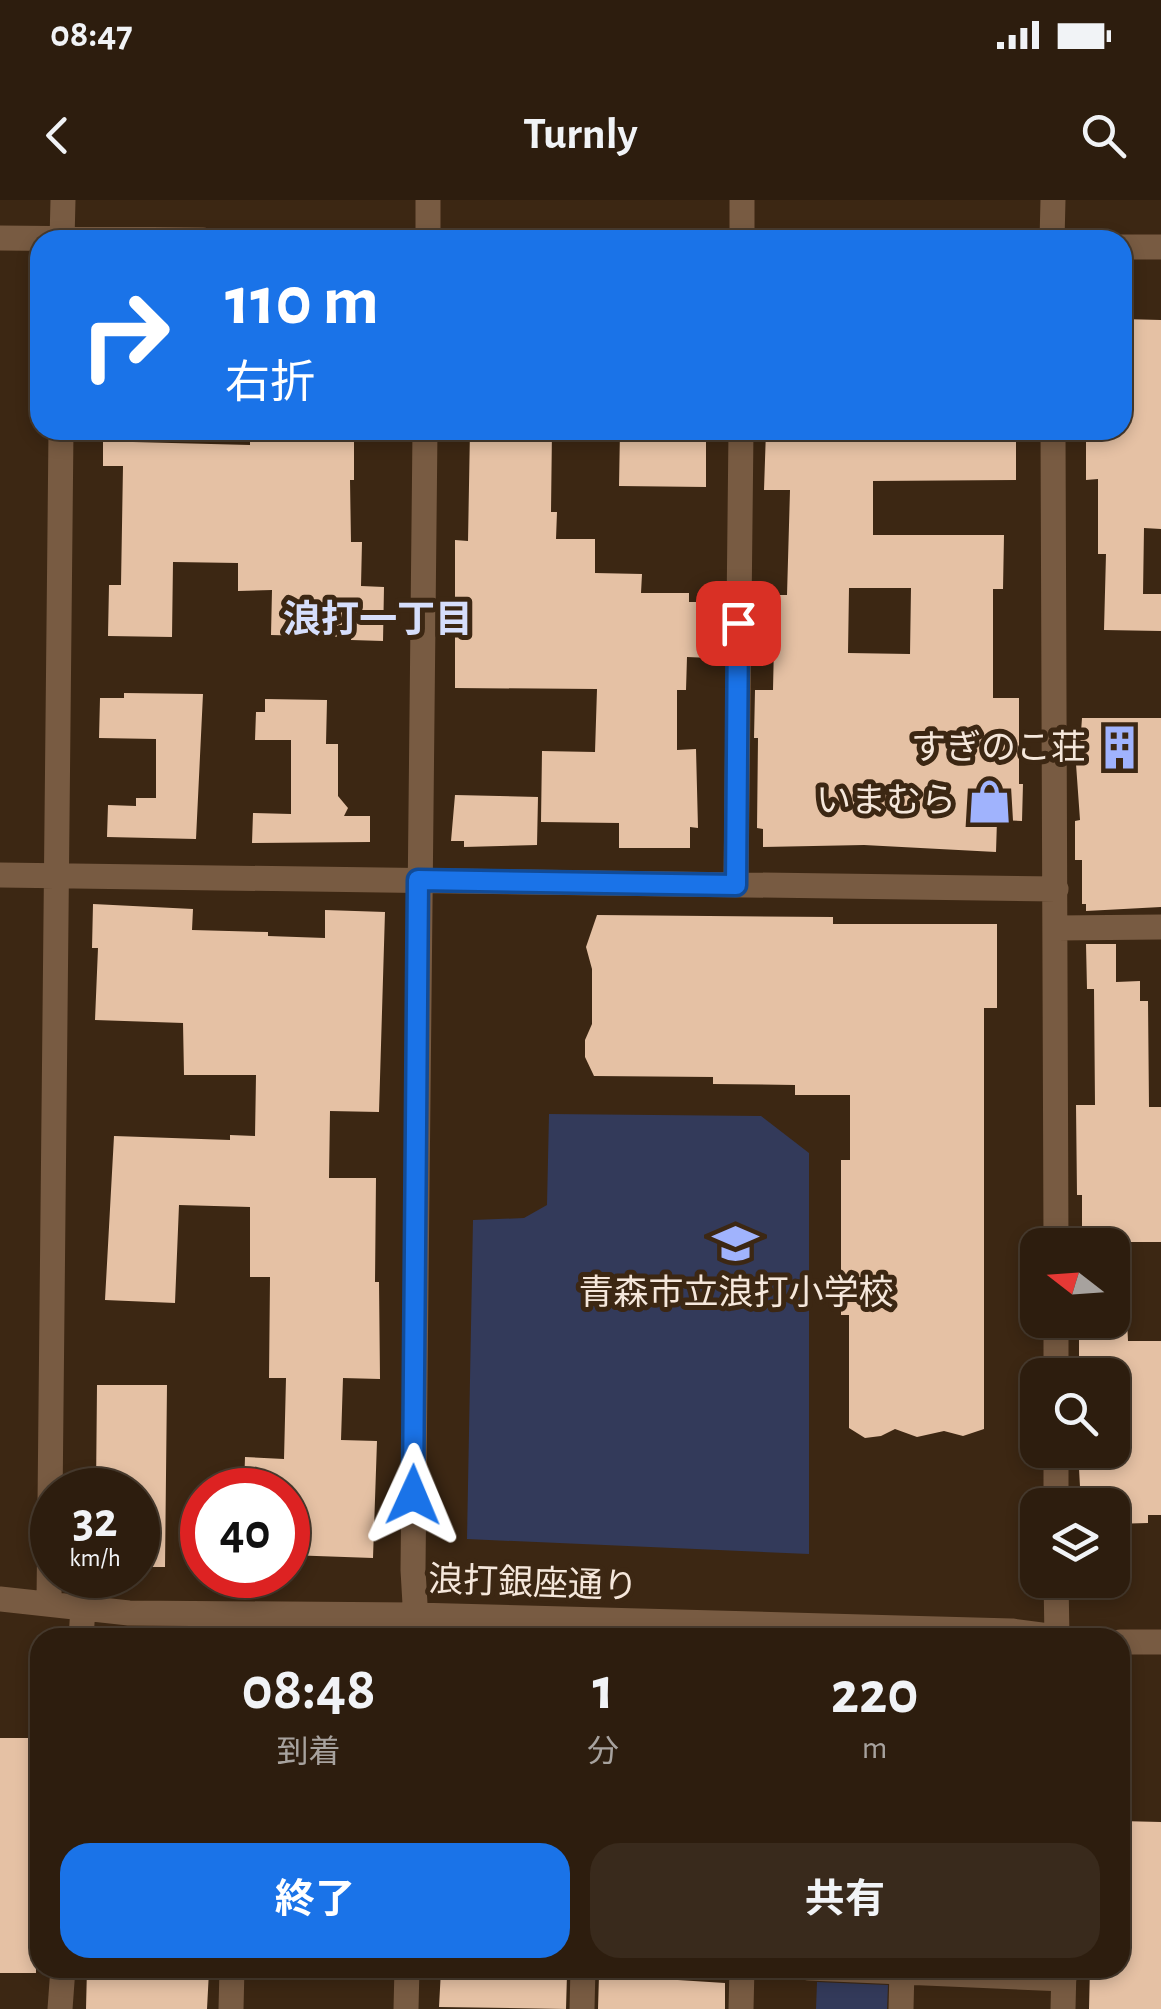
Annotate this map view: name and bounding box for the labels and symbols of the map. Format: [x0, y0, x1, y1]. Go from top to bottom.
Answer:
pin [696, 581, 781, 666]
district label: 浪打一丁目 [283, 599, 473, 640]
building icon: すぎのこ荘 [1095, 724, 1143, 772]
place label: すぎのこ荘 [911, 729, 1086, 766]
shop icon: いまむら [965, 777, 1013, 825]
place label: いまむら [816, 784, 956, 819]
school or university icon: 青森市立浪打小学校 [712, 1219, 760, 1267]
north arrow [1020, 1228, 1130, 1338]
place label: 青森市立浪打小学校 [578, 1274, 894, 1311]
position arrow [361, 1443, 465, 1547]
speed limit sign: 40 [180, 1468, 310, 1598]
street label: 浪打銀座通り [427, 1561, 639, 1605]

